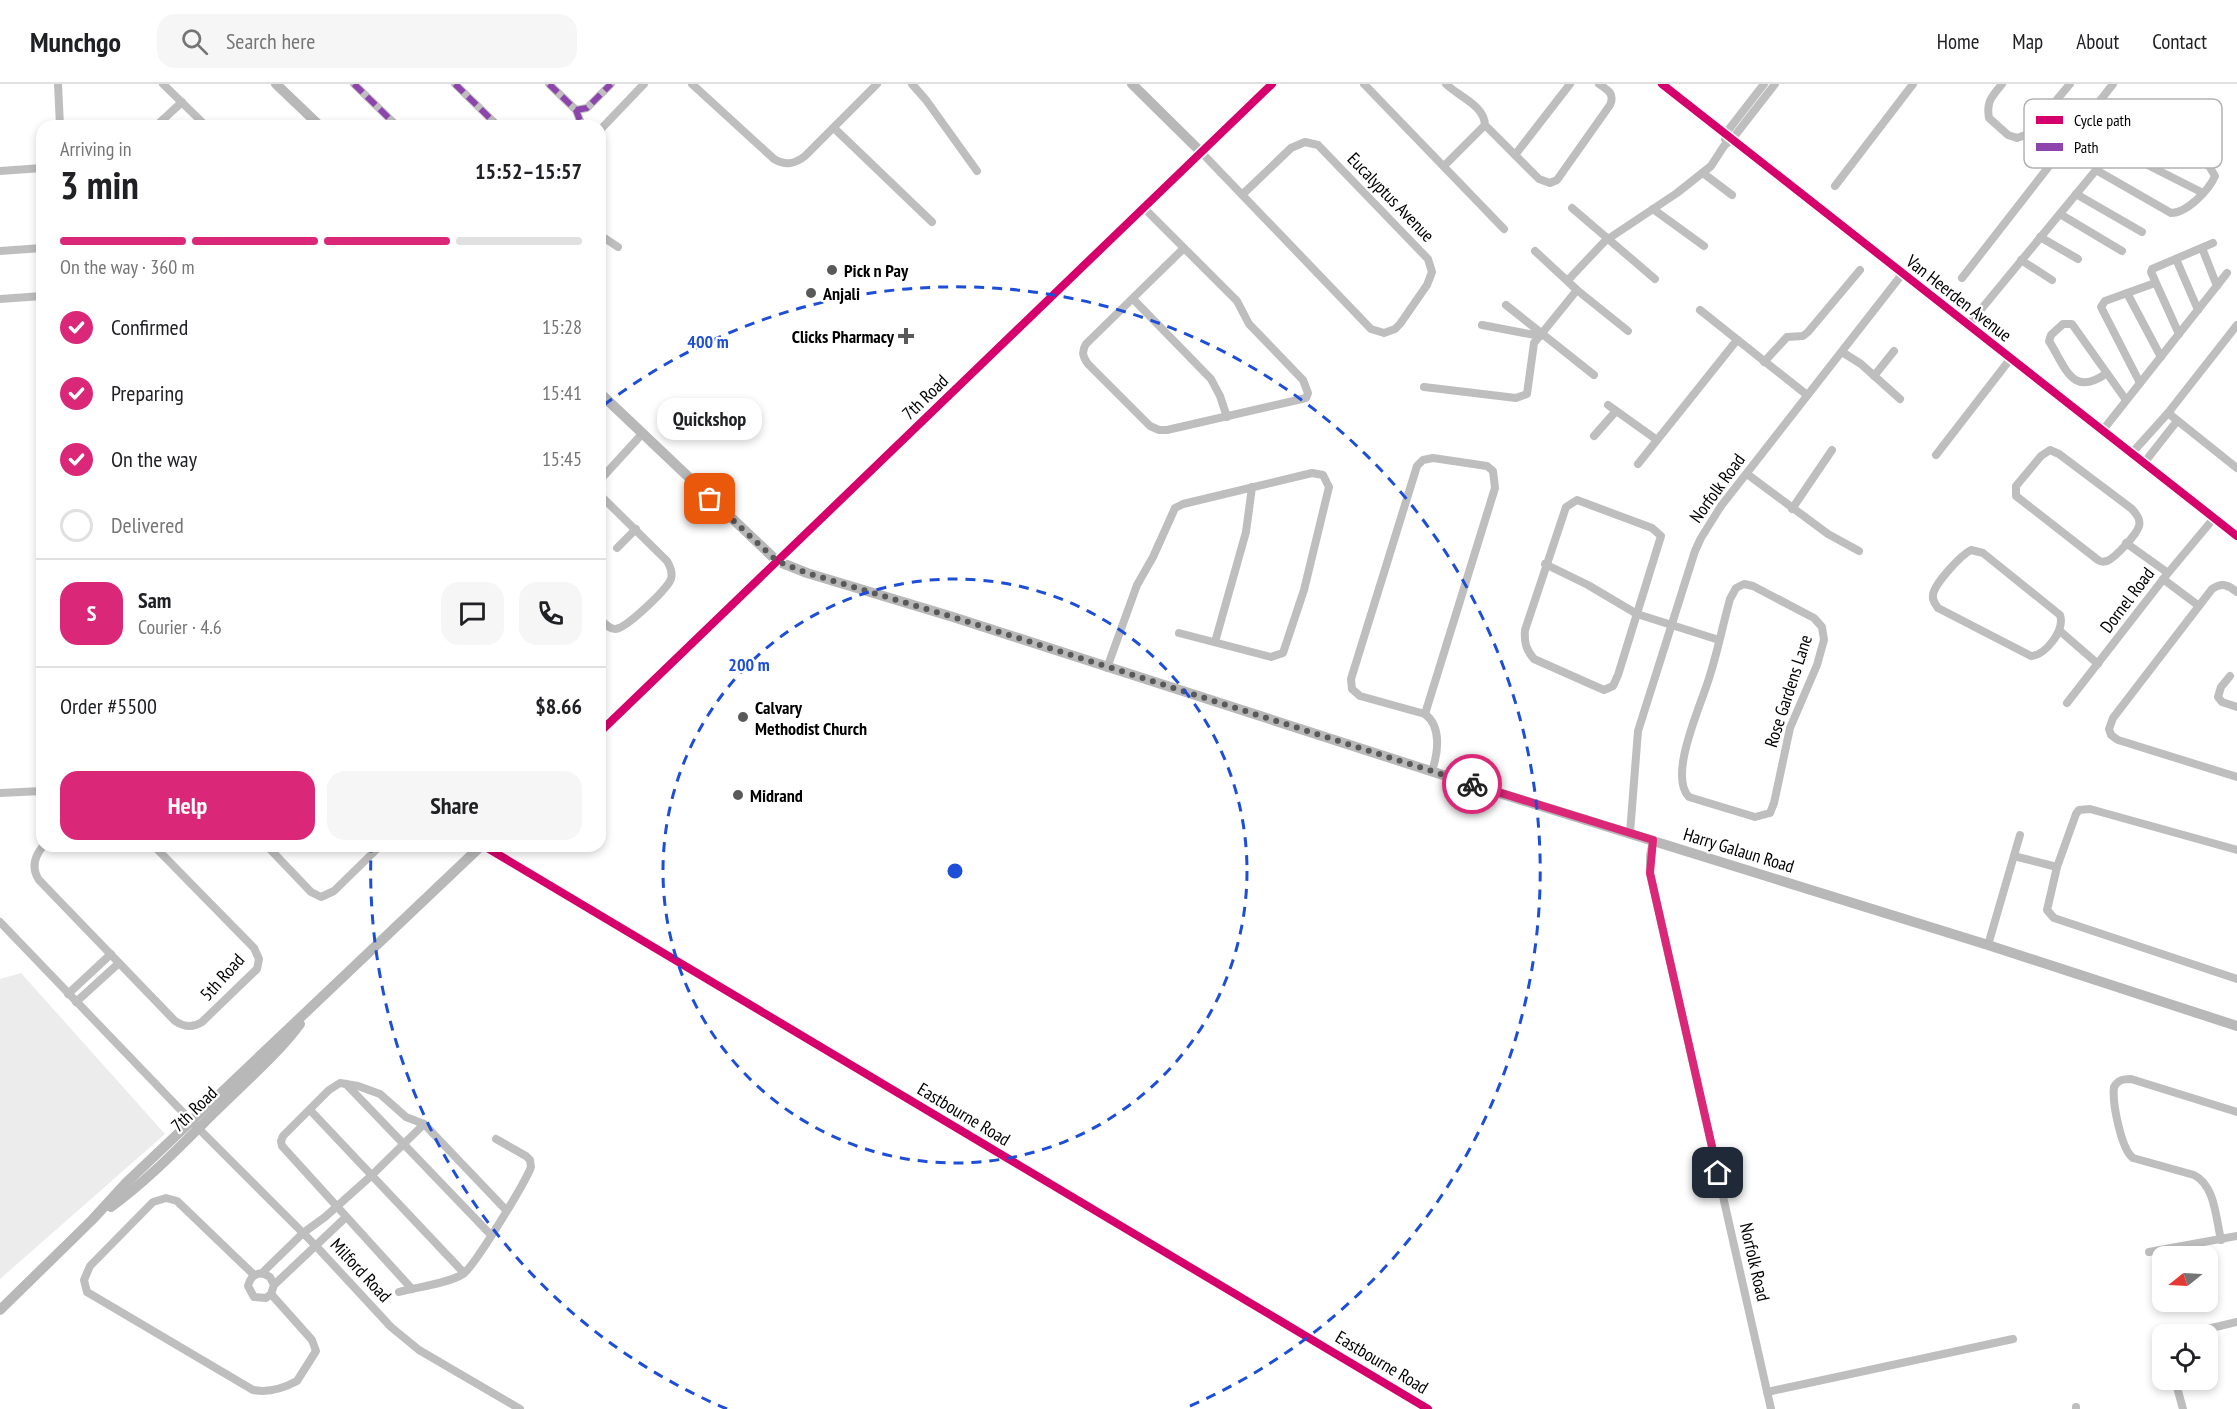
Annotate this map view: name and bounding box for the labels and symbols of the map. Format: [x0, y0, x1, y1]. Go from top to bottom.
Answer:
legend [2024, 99, 2222, 168]
text: Cycle path [2074, 110, 2131, 130]
text: Path [2074, 137, 2099, 157]
street label: Eucalyptus Avenue [1343, 147, 1439, 247]
street label: Van Heerden Avenue [1901, 249, 2016, 346]
place label: Pick n Pay [844, 259, 909, 282]
marker: Pick n Pay [825, 263, 839, 277]
place label: Anjali [822, 282, 860, 305]
marker: Anjali [804, 286, 818, 300]
place label: Clicks Pharmacy [792, 325, 895, 348]
marker: Clicks Pharmacy [899, 329, 913, 343]
text: 400 m [687, 330, 729, 353]
street label: 7th Road [897, 369, 953, 425]
callout: Quickshop [658, 397, 762, 439]
street label: Norfolk Road [1684, 449, 1750, 527]
pin [684, 473, 735, 524]
street label: Dornel Road [2095, 563, 2159, 637]
street label: Rose Gardens Lane [1759, 632, 1817, 750]
text: 200 m [728, 653, 770, 676]
place label: Calvary Methodist Church [755, 696, 867, 740]
marker: Calvary Methodist Church [736, 710, 750, 724]
courier [1442, 754, 1502, 814]
place label: Midrand [750, 784, 803, 807]
marker: Midrand [731, 788, 745, 802]
street label: Harry Galaun Road [1681, 822, 1797, 878]
centre of rings [945, 861, 965, 881]
street label: 5th Road [195, 949, 249, 1005]
street label: Eastbourne Road [913, 1077, 1015, 1151]
street label: 7th Road [166, 1081, 222, 1137]
pin [1692, 1147, 1743, 1198]
street label: Norfolk Road [1735, 1220, 1775, 1304]
street label: Milford Road [326, 1233, 396, 1307]
north arrow [2152, 1246, 2218, 1312]
street label: Eastbourne Road [1331, 1325, 1433, 1399]

